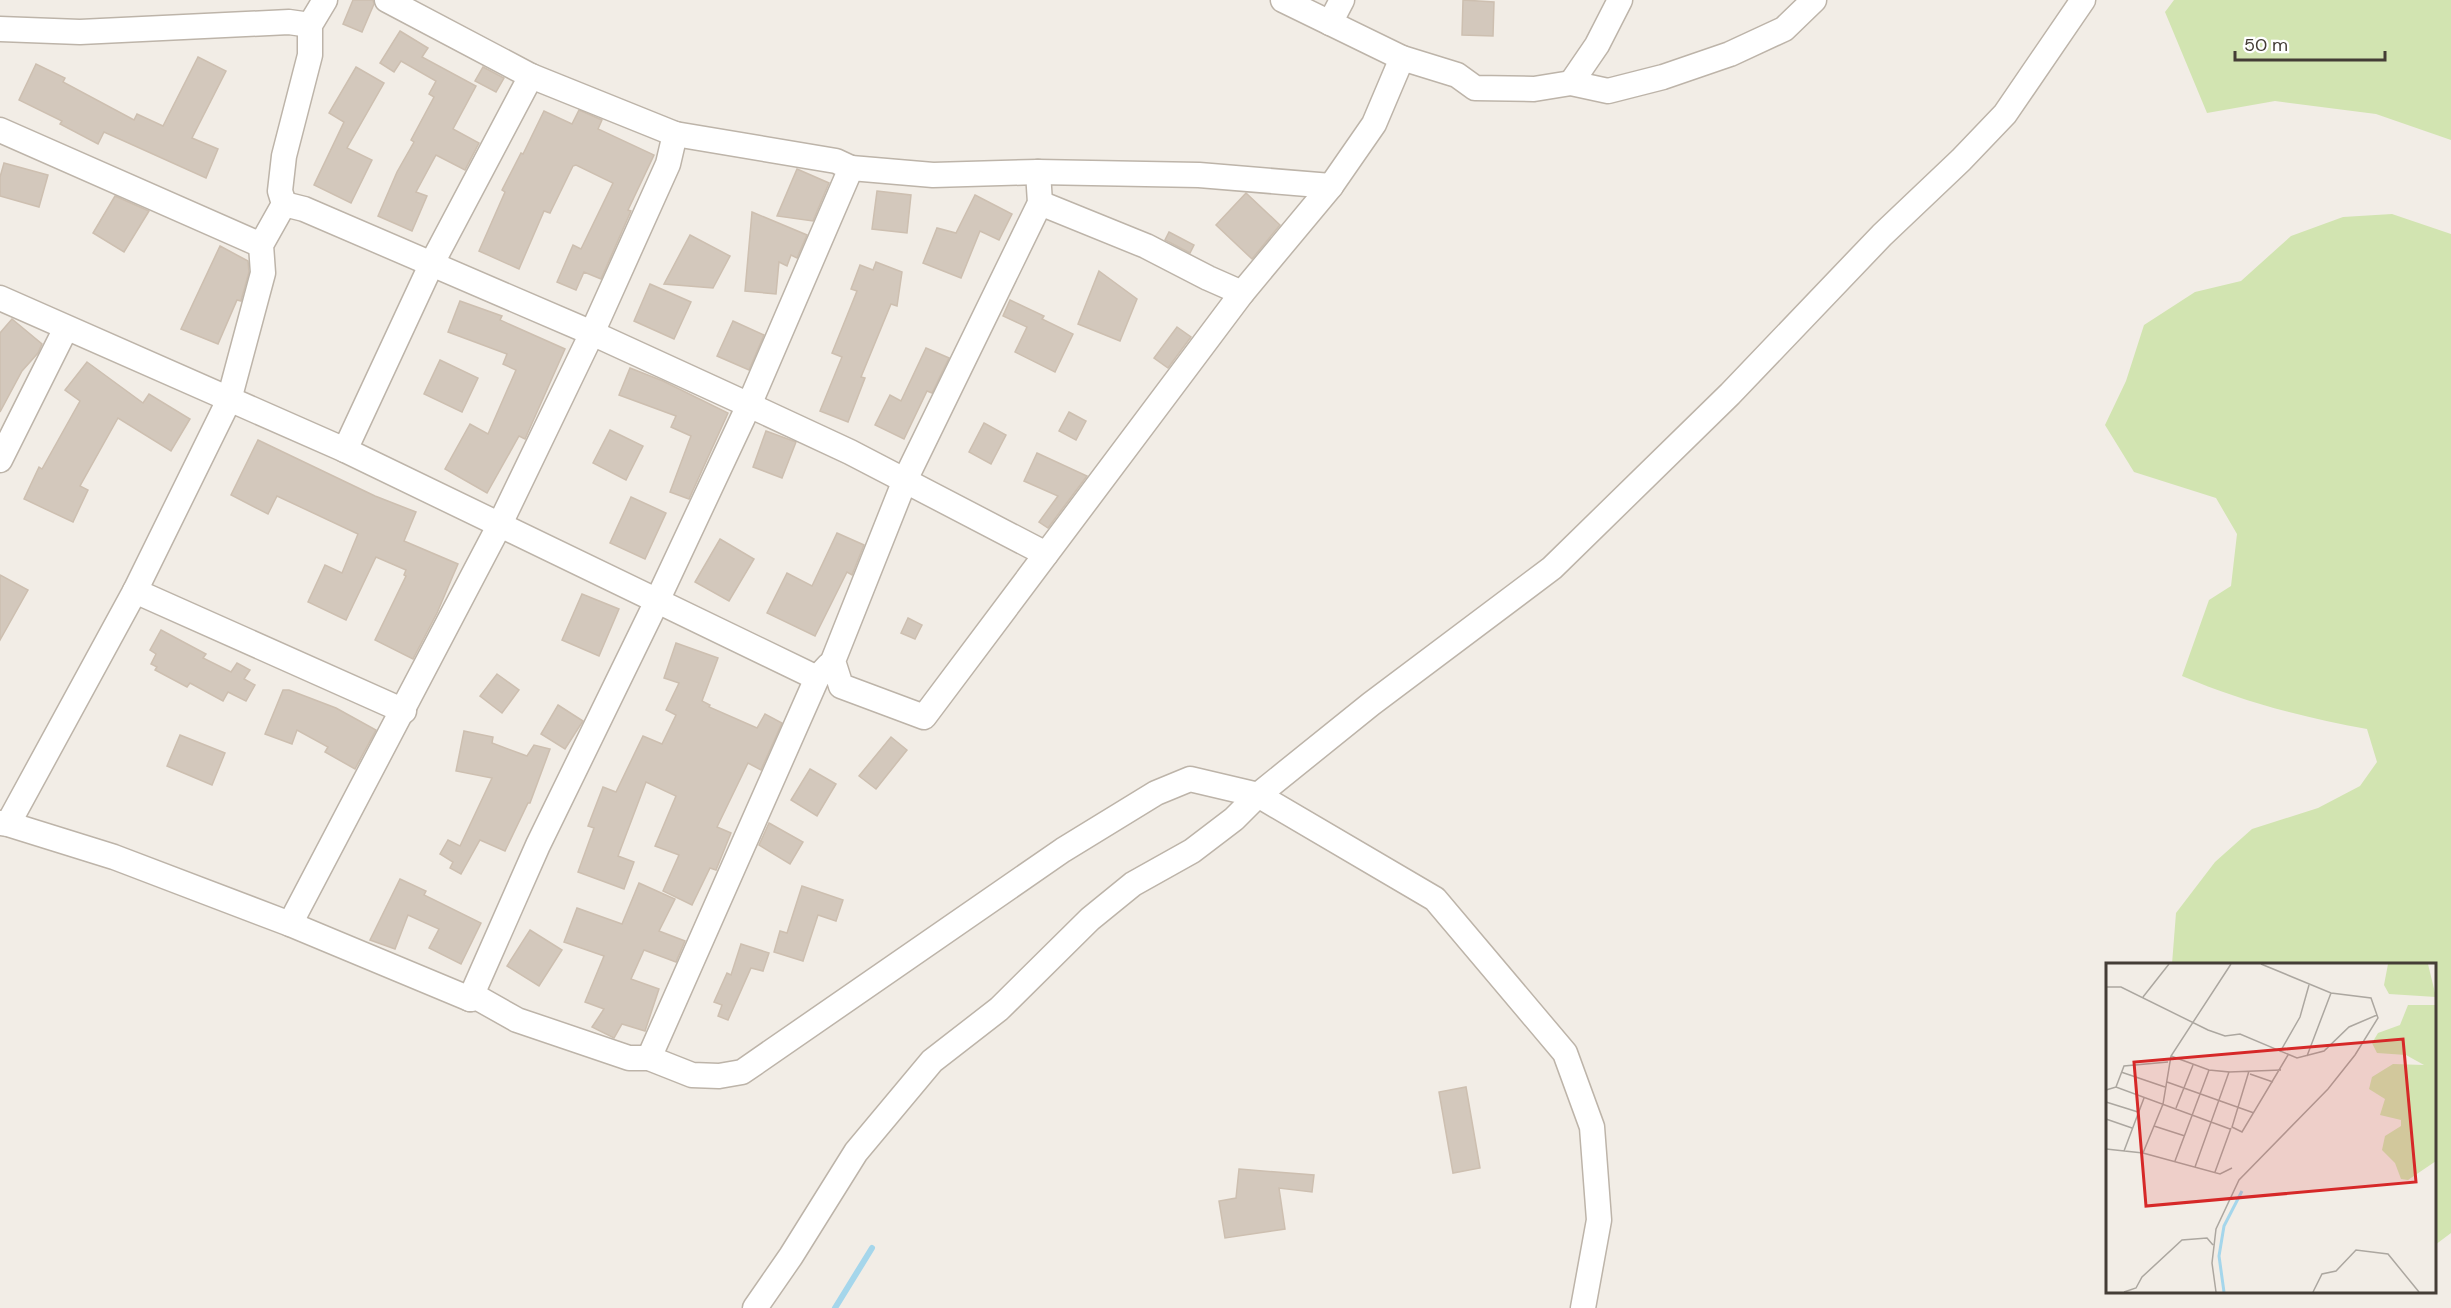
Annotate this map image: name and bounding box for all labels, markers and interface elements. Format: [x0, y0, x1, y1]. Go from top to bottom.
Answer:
scale bar [2235, 24, 2385, 62]
text: 50 m [2244, 33, 2288, 57]
inset map [2106, 963, 2436, 1293]

